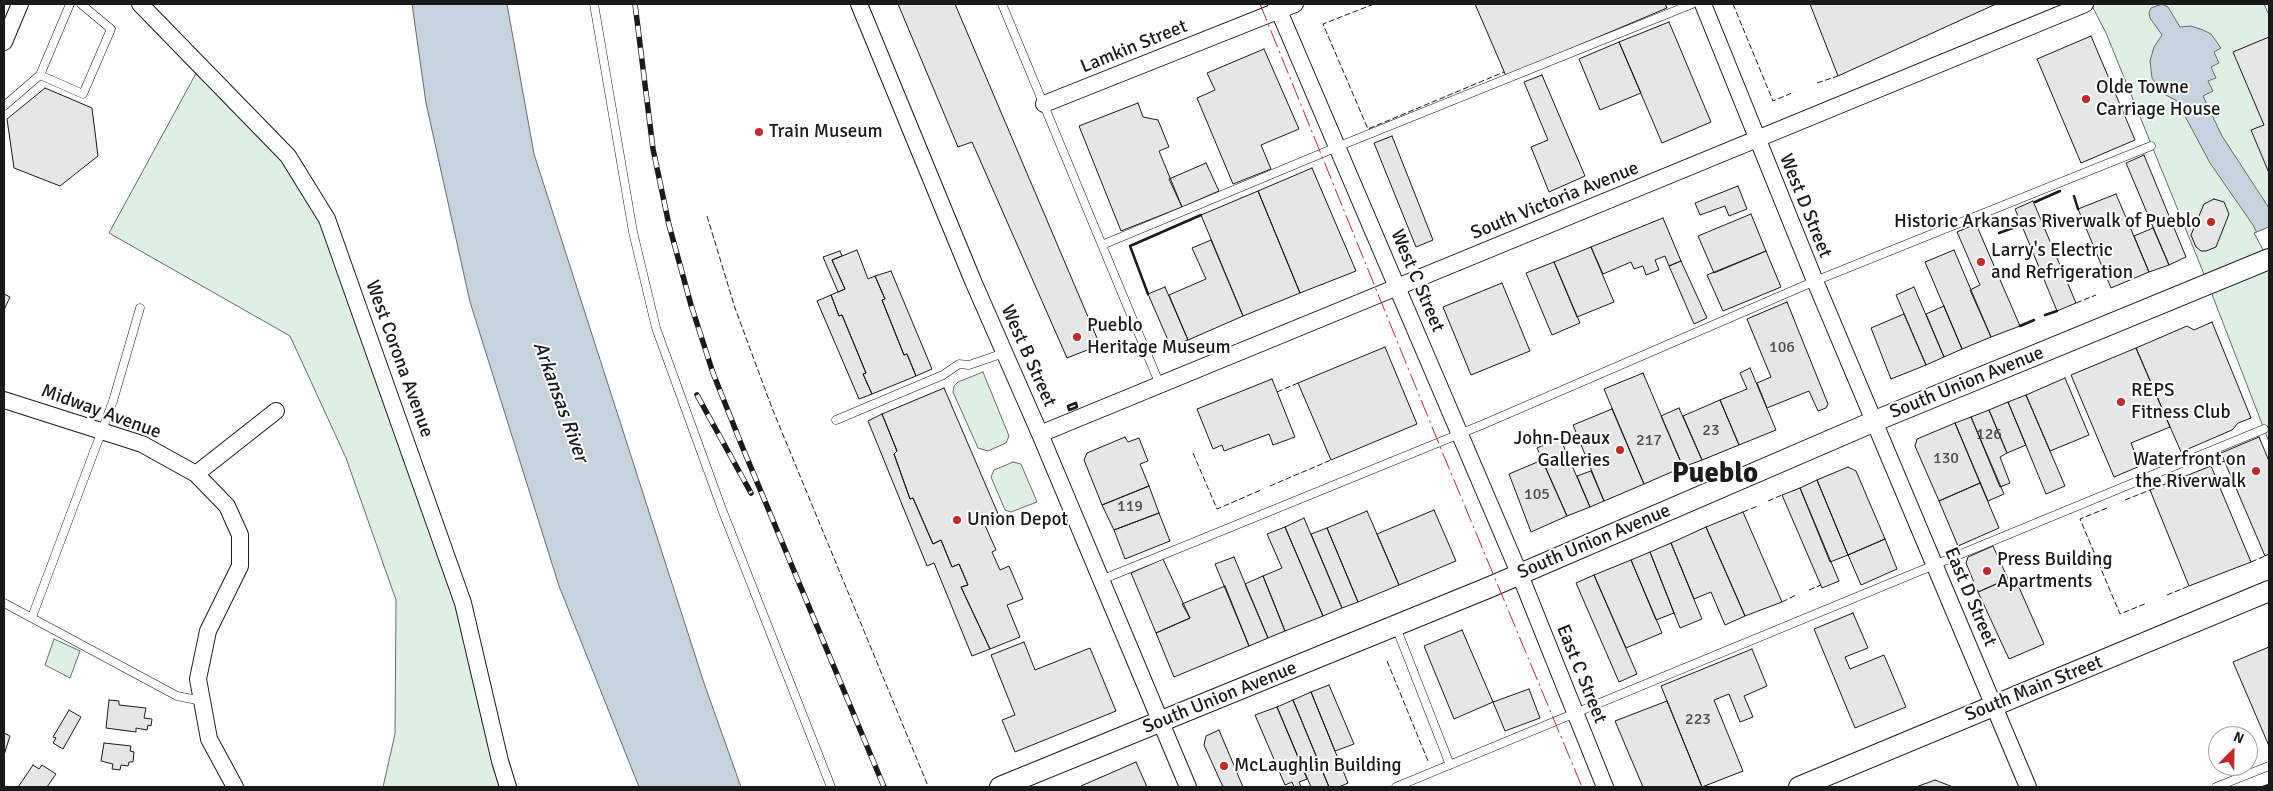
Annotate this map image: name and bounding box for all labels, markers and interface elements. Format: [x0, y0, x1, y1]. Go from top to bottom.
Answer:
street label: Lamkin Street [1077, 15, 1191, 79]
place label: Olde Towne Carriage House [2096, 77, 2221, 121]
marker: Olde Towne Carriage House [2080, 93, 2092, 105]
place label: Train Museum [769, 121, 883, 143]
marker: Train Museum [753, 126, 765, 138]
street label: West D Street [1774, 151, 1836, 261]
street label: South Victoria Avenue [1468, 157, 1642, 245]
place label: Historic Arkansas Riverwalk of Pueblo [1894, 211, 2201, 233]
marker: Historic Arkansas Riverwalk of Pueblo [2205, 216, 2217, 228]
street label: West C Street [1385, 226, 1449, 336]
place label: Larry's Electric and Refrigeration [1991, 240, 2133, 284]
marker: Larry's Electric and Refrigeration [1975, 256, 1987, 268]
street label: West Corona Avenue [360, 277, 438, 441]
street label: West B Street [995, 301, 1061, 411]
place label: Pueblo Heritage Museum [1087, 315, 1231, 359]
marker: Pueblo Heritage Museum [1071, 331, 1083, 343]
house number: 106 [1769, 338, 1795, 358]
water label: Arkansas River [527, 339, 593, 465]
street label: South Union Avenue [1887, 342, 2047, 424]
street label: Midway Avenue [38, 380, 164, 444]
place label: REPS Fitness Club [2131, 380, 2231, 424]
marker: REPS Fitness Club [2115, 396, 2127, 408]
house number: 23 [1702, 421, 1720, 441]
house number: 126 [1976, 425, 2002, 445]
place label: John-Deaux Galleries [1514, 428, 1610, 472]
house number: 217 [1636, 431, 1662, 451]
marker: John-Deaux Galleries [1614, 444, 1626, 456]
house number: 130 [1933, 449, 1959, 469]
place label: Waterfront on the Riverwalk [2133, 449, 2246, 493]
district label: Pueblo [1672, 457, 1758, 491]
marker: Waterfront on the Riverwalk [2250, 465, 2262, 477]
house number: 105 [1524, 485, 1550, 505]
house number: 119 [1117, 497, 1143, 517]
street label: South Union Avenue [1514, 499, 1674, 585]
place label: Union Depot [967, 509, 1068, 531]
marker: Union Depot [951, 514, 963, 526]
street label: East D Street [1939, 544, 2001, 650]
place label: Press Building Apartments [1997, 549, 2112, 593]
marker: Press Building Apartments [1981, 565, 1993, 577]
street label: East C Street [1551, 621, 1611, 727]
street label: South Main Street [1962, 651, 2106, 727]
street label: South Union Avenue [1140, 657, 1300, 739]
house number: 223 [1685, 710, 1711, 730]
north arrow [2208, 726, 2258, 776]
text: N [2231, 728, 2246, 747]
place label: McLaughlin Building [1234, 755, 1402, 777]
marker: McLaughlin Building [1218, 760, 1230, 772]

